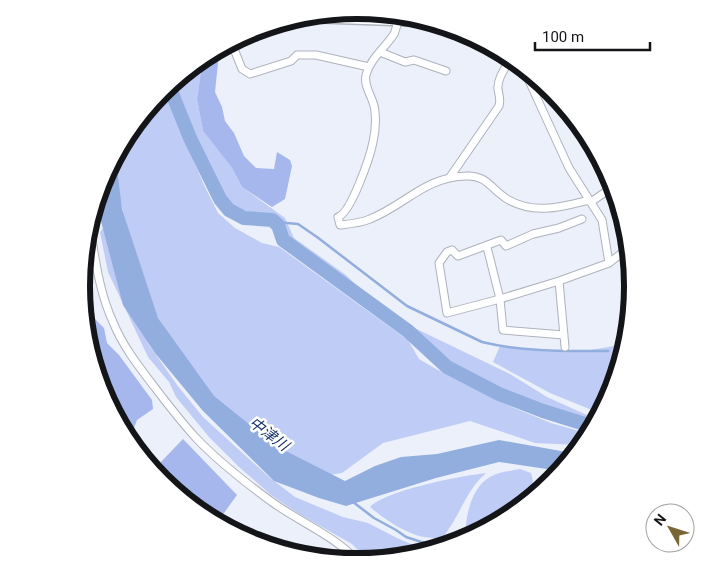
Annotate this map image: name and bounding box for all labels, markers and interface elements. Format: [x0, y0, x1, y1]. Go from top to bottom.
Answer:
scale bar [535, 20, 650, 52]
text: 100 m [542, 28, 584, 46]
water label: 中津川 [246, 413, 294, 456]
north arrow [645, 503, 695, 553]
text: N [651, 511, 669, 529]

